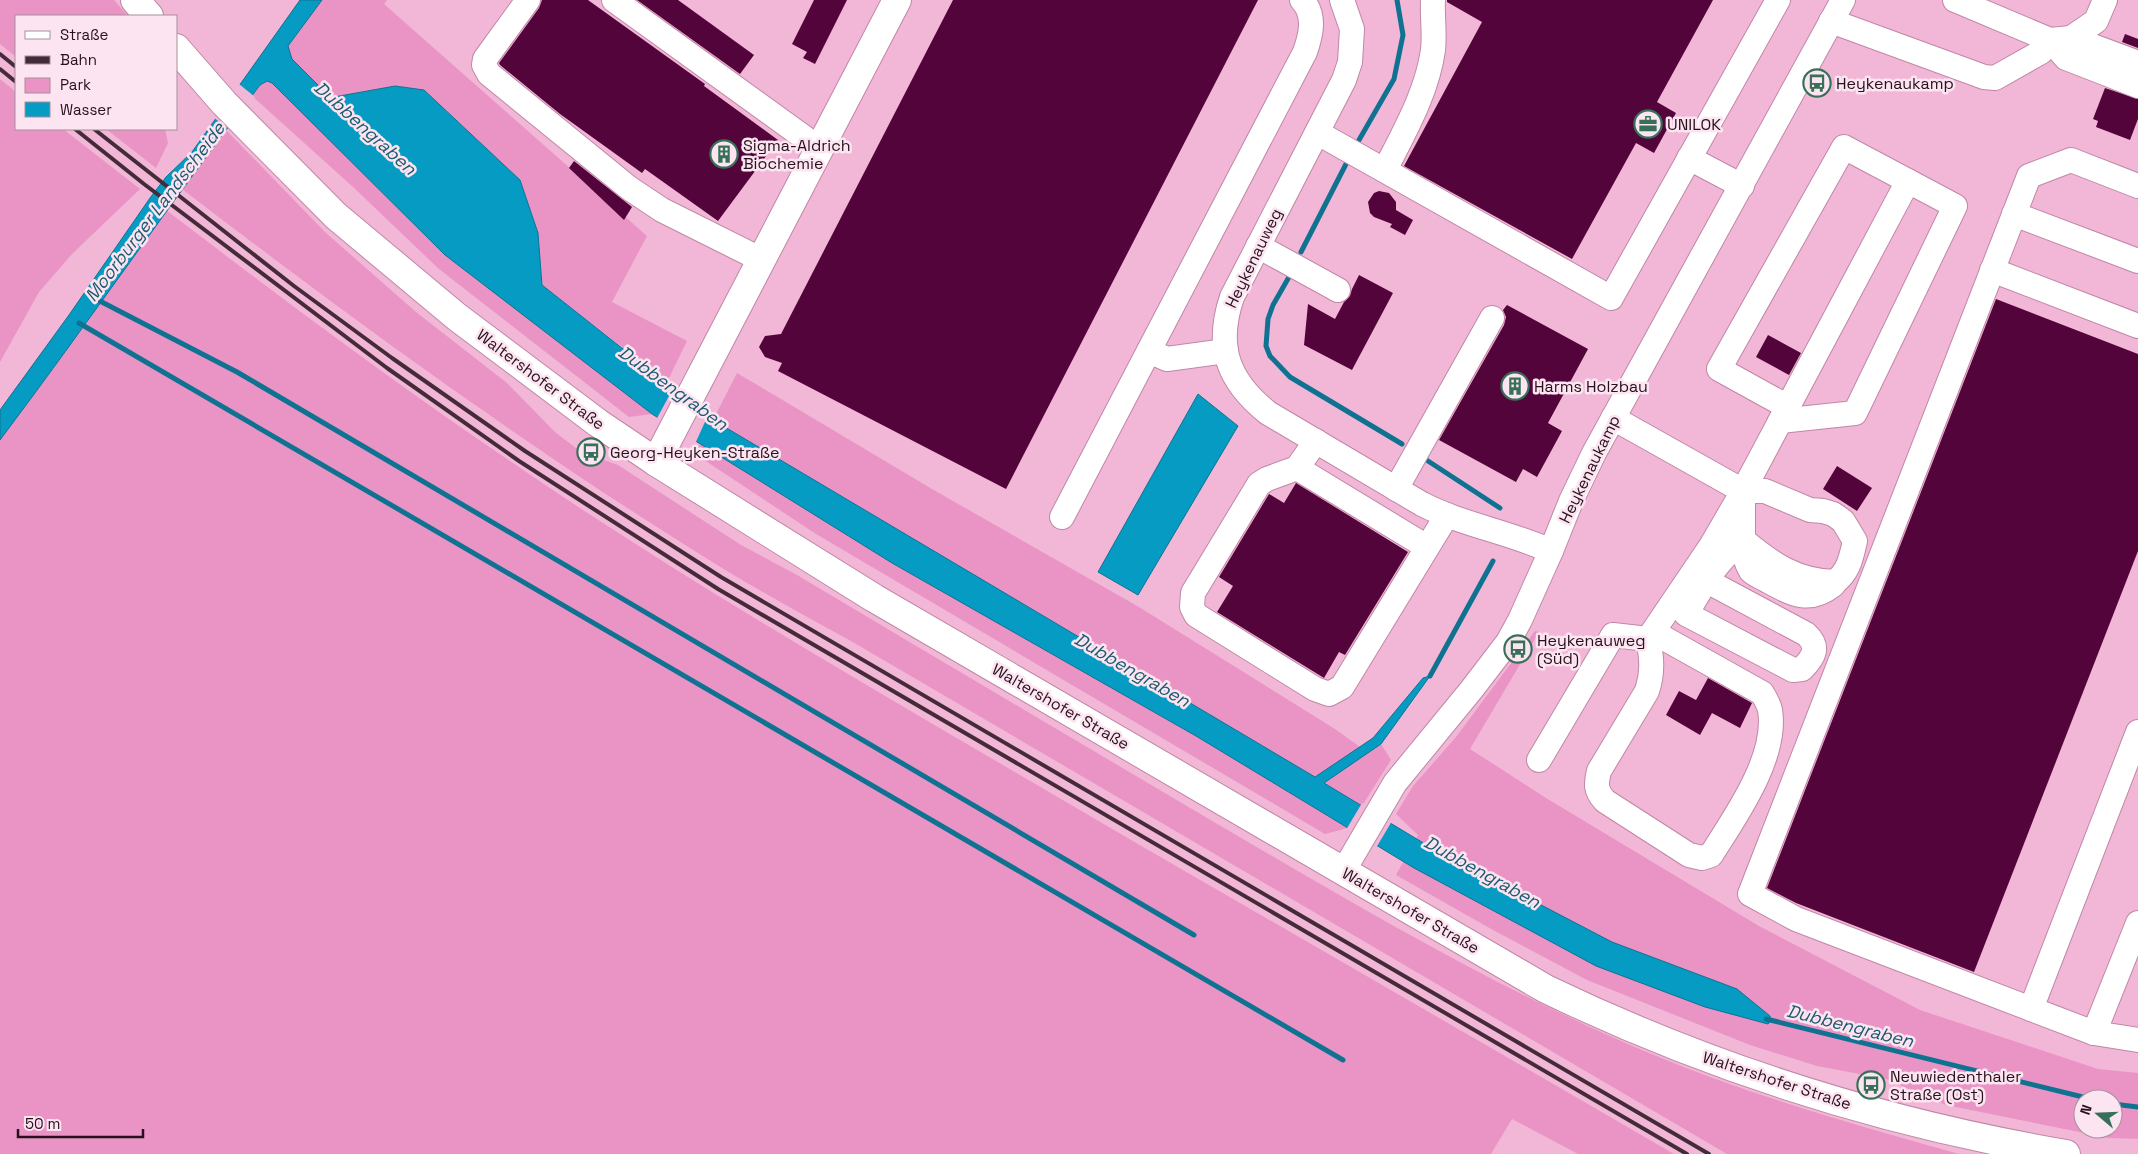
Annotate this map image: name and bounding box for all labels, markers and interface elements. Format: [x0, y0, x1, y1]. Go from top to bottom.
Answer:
legend [15, 15, 178, 130]
text: Straße [60, 25, 109, 44]
text: Bahn [60, 50, 97, 69]
bus stop icon: Heykenaukamp [1802, 68, 1832, 98]
place label: Heykenaukamp [1836, 73, 1954, 94]
text: Park [60, 75, 91, 94]
water label: Dubbengraben [310, 76, 422, 180]
text: Wasser [60, 100, 112, 119]
office icon: UNILOK [1633, 109, 1663, 139]
place label: UNILOK [1667, 114, 1721, 135]
water label: Moorburger Landscheide [80, 116, 230, 306]
place label: Sigma-Aldrich Biochemie [743, 135, 851, 174]
building icon: Sigma-Aldrich Biochemie [709, 139, 739, 169]
street label: Heykenauweg [1220, 205, 1287, 312]
street label: Waltershofer Straße [472, 324, 609, 434]
water label: Dubbengraben [614, 340, 733, 436]
building icon: Harms Holzbau [1500, 371, 1530, 401]
place label: Harms Holzbau [1534, 376, 1648, 397]
street label: Heykenaukamp [1554, 412, 1625, 527]
bus stop icon: Georg-Heyken-Straße [576, 437, 606, 467]
place label: Georg-Heyken-Straße [610, 442, 779, 463]
water label: Dubbengraben [1070, 627, 1195, 712]
place label: Heykenauweg (Süd) [1537, 630, 1645, 669]
bus stop icon: Heykenauweg (Süd) [1503, 634, 1533, 664]
street label: Waltershofer Straße [988, 659, 1133, 754]
water label: Dubbengraben [1420, 830, 1545, 913]
street label: Waltershofer Straße [1338, 863, 1483, 958]
water label: Dubbengraben [1785, 999, 1917, 1053]
street label: Waltershofer Straße [1700, 1047, 1854, 1114]
place label: Neuwiedenthaler Straße (Ost) [1890, 1066, 2021, 1105]
bus stop icon: Neuwiedenthaler Straße (Ost) [1856, 1070, 1886, 1100]
north arrow [2073, 1089, 2123, 1139]
text: N [2076, 1102, 2096, 1117]
scale bar [18, 1106, 142, 1138]
text: 50 m [25, 1114, 60, 1133]

